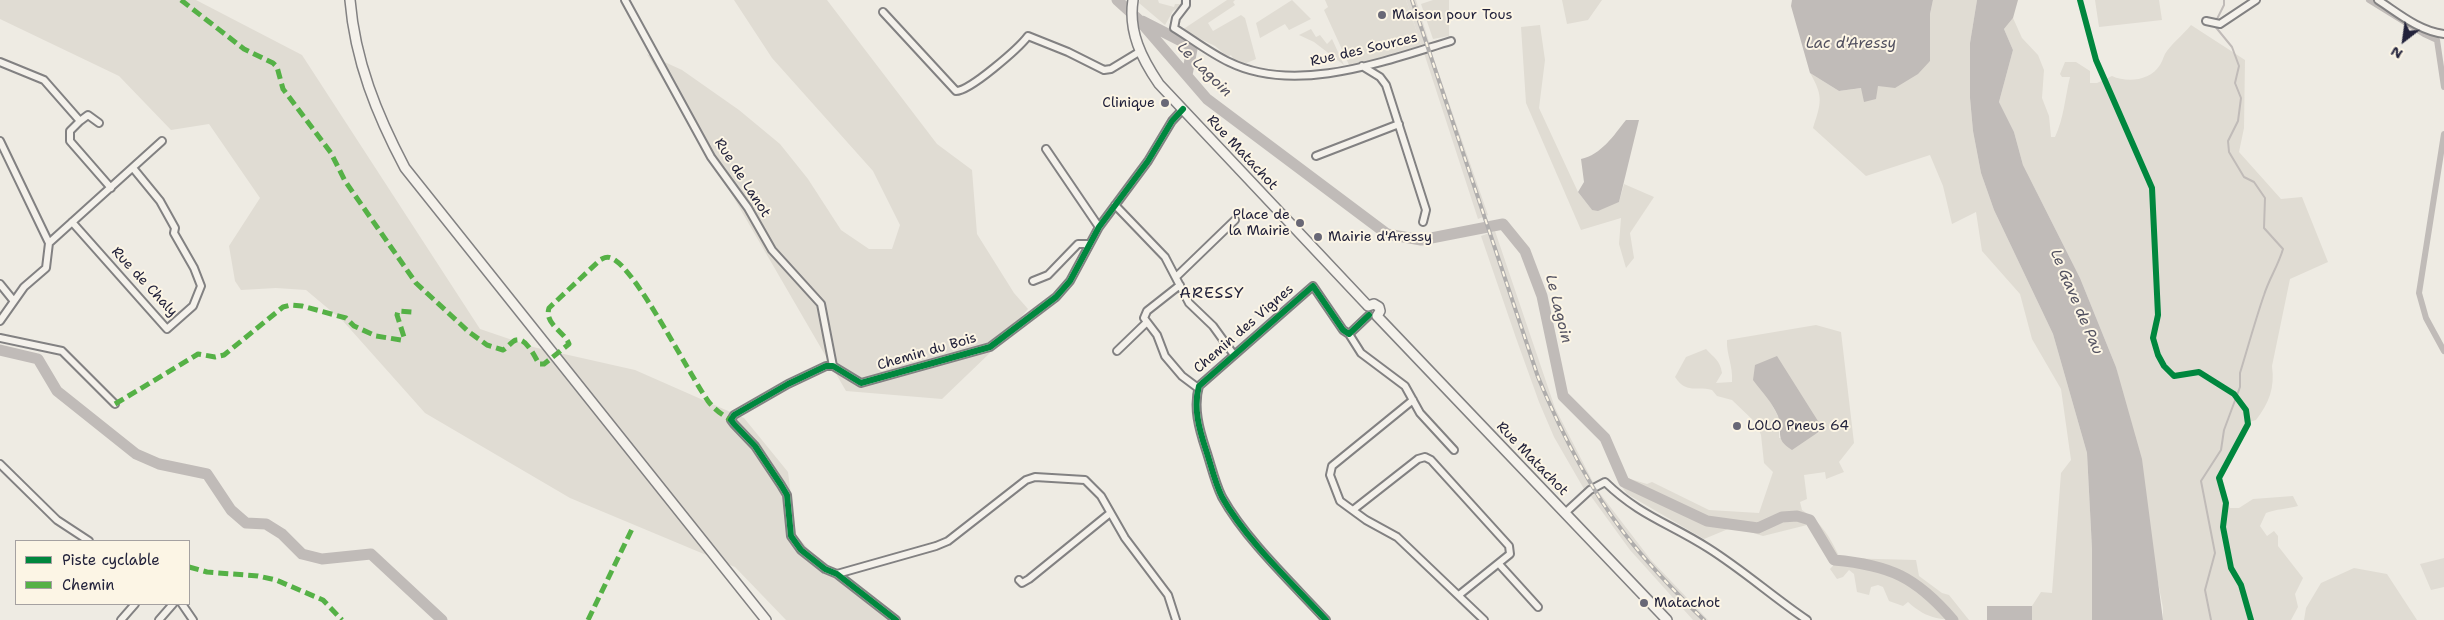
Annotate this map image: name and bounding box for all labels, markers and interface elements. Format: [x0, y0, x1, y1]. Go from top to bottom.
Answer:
place label: Maison pour Tous [1392, 7, 1512, 23]
marker: Maison pour Tous [1376, 9, 1388, 21]
north arrow [2379, 15, 2429, 65]
street label: Rue des Sources [1309, 29, 1419, 71]
water label: Lac d'Aressy [1806, 35, 1896, 53]
water label: Le Lagoin [1173, 39, 1235, 101]
text: N [2387, 42, 2406, 64]
place label: Clinique [1102, 95, 1155, 111]
marker: Clinique [1159, 97, 1171, 109]
street label: Rue Matachot [1203, 112, 1281, 194]
street label: Rue de Lanot [710, 135, 774, 221]
place label: Place de la Mairie [1229, 207, 1290, 240]
marker: Place de la Mairie [1294, 217, 1306, 229]
place label: Mairie d'Aressy [1328, 229, 1432, 245]
marker: Mairie d'Aressy [1312, 231, 1324, 243]
street label: Rue de Chaly [107, 244, 181, 320]
water label: Le Gave de Pau [2046, 247, 2106, 357]
water label: Le Lagoin [1541, 273, 1575, 345]
street label: Chemin des Vignes [1191, 281, 1297, 377]
district label: ARESSY [1179, 284, 1245, 304]
street label: Chemin du Bois [875, 330, 979, 374]
place label: LOLO Pneus 64 [1747, 418, 1849, 434]
street label: Rue Matachot [1493, 419, 1571, 499]
marker: LOLO Pneus 64 [1731, 420, 1743, 432]
legend [15, 540, 190, 605]
text: Piste cyclable [62, 550, 160, 570]
text: Chemin [62, 575, 115, 595]
place label: Matachot [1654, 595, 1720, 611]
marker: Matachot [1638, 597, 1650, 609]

